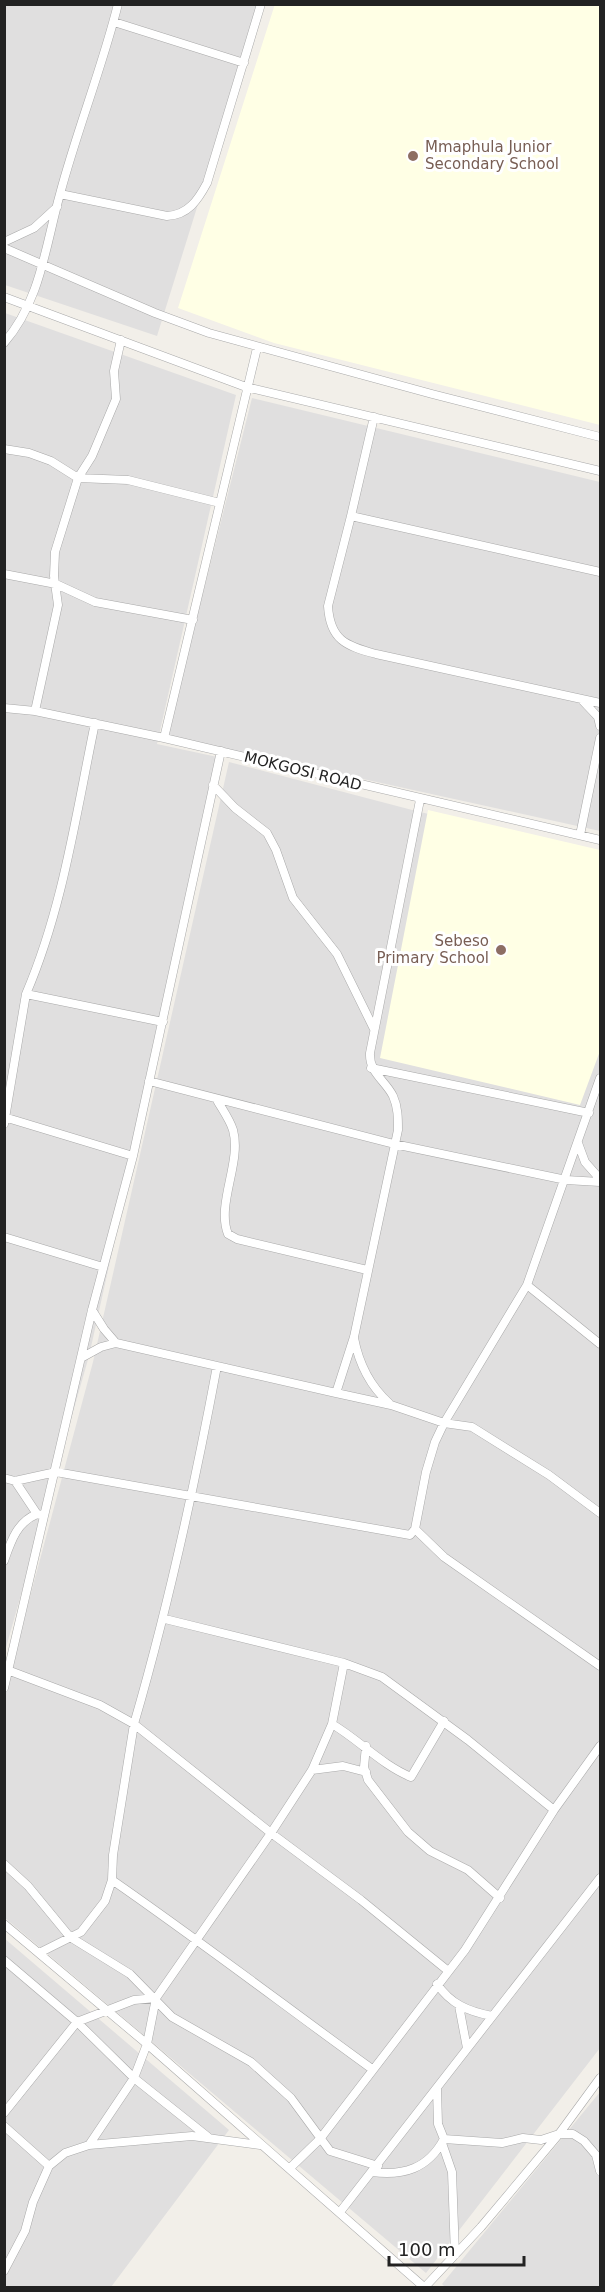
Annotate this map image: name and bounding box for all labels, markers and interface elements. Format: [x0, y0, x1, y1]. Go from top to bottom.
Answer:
place label: Mmaphula Junior Secondary School [425, 138, 559, 173]
marker: Mmaphula Junior Secondary School [406, 149, 420, 163]
street label: MOKGOSI ROAD [242, 748, 364, 794]
place label: Sebeso Primary School [376, 932, 489, 967]
marker: Sebeso Primary School [494, 943, 508, 957]
scale bar [389, 2229, 524, 2267]
text: 100 m [398, 2239, 456, 2260]

